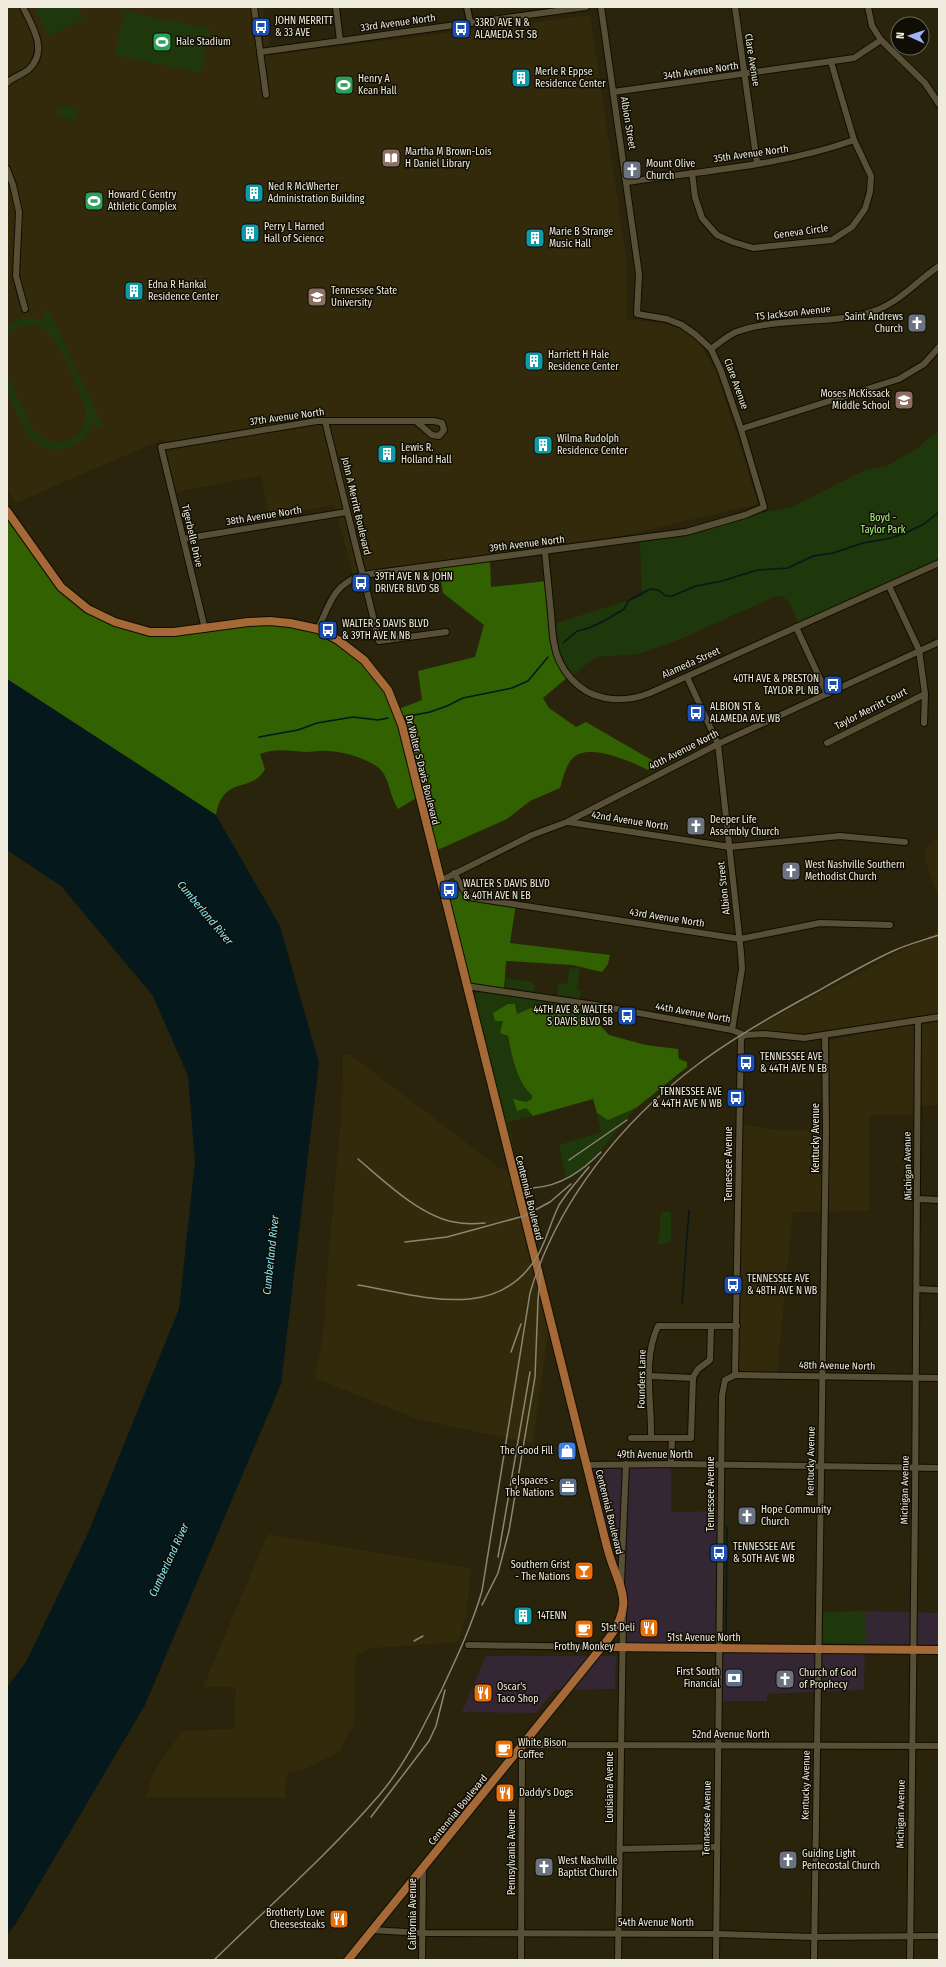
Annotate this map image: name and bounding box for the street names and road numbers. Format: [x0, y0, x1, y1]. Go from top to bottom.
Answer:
street label: 33rd Avenue North [360, 12, 436, 34]
street label: Clare Avenue [742, 33, 762, 87]
street label: 34th Avenue North [663, 60, 739, 82]
street label: Albion Street [618, 96, 638, 151]
street label: 35th Avenue North [713, 143, 789, 165]
street label: Geneva Circle [773, 222, 829, 242]
street label: TS Jackson Avenue [755, 303, 831, 323]
street label: Clare Avenue [721, 357, 751, 411]
street label: 37th Avenue North [249, 406, 325, 428]
street label: John A Merritt Boulevard [339, 456, 373, 556]
street label: Tigerbelle Drive [179, 503, 205, 569]
street label: 38th Avenue North [225, 504, 303, 528]
street label: 39th Avenue North [489, 533, 565, 555]
street label: Alameda Street [660, 644, 723, 681]
street label: Taylor Merritt Court [833, 685, 910, 732]
street label: Dr Walter S Davis Boulevard [403, 714, 441, 826]
street label: 40th Avenue North [647, 727, 721, 773]
street label: 42nd Avenue North [591, 809, 669, 833]
street label: Albion Street [715, 860, 733, 915]
street label: 43rd Avenue North [629, 906, 705, 930]
street label: 44th Avenue North [654, 1000, 732, 1026]
street label: Kentucky Avenue [810, 1103, 822, 1173]
street label: Tennessee Avenue [723, 1126, 735, 1202]
street label: Michigan Avenue [901, 1131, 915, 1200]
street label: Centennial Boulevard [513, 1154, 545, 1242]
street label: Founders Lane [635, 1349, 649, 1409]
street label: 48th Avenue North [799, 1359, 875, 1373]
street label: Kentucky Avenue [804, 1426, 818, 1496]
street label: 49th Avenue North [617, 1449, 693, 1461]
street label: Michigan Avenue [898, 1455, 912, 1524]
street label: Tennessee Avenue [705, 1456, 717, 1532]
street label: Centennial Boulevard [593, 1468, 625, 1556]
street label: 51st Avenue North [667, 1632, 741, 1644]
street label: 52nd Avenue North [692, 1729, 770, 1741]
street label: Kentucky Avenue [799, 1750, 813, 1820]
street label: Louisiana Avenue [604, 1751, 616, 1823]
street label: Centennial Boulevard [426, 1772, 490, 1848]
street label: Michigan Avenue [894, 1779, 908, 1848]
street label: Tennessee Avenue [700, 1780, 714, 1856]
street label: Pennsylvania Avenue [506, 1809, 518, 1895]
street label: California Avenue [407, 1878, 419, 1950]
street label: 54th Avenue North [618, 1917, 694, 1929]

